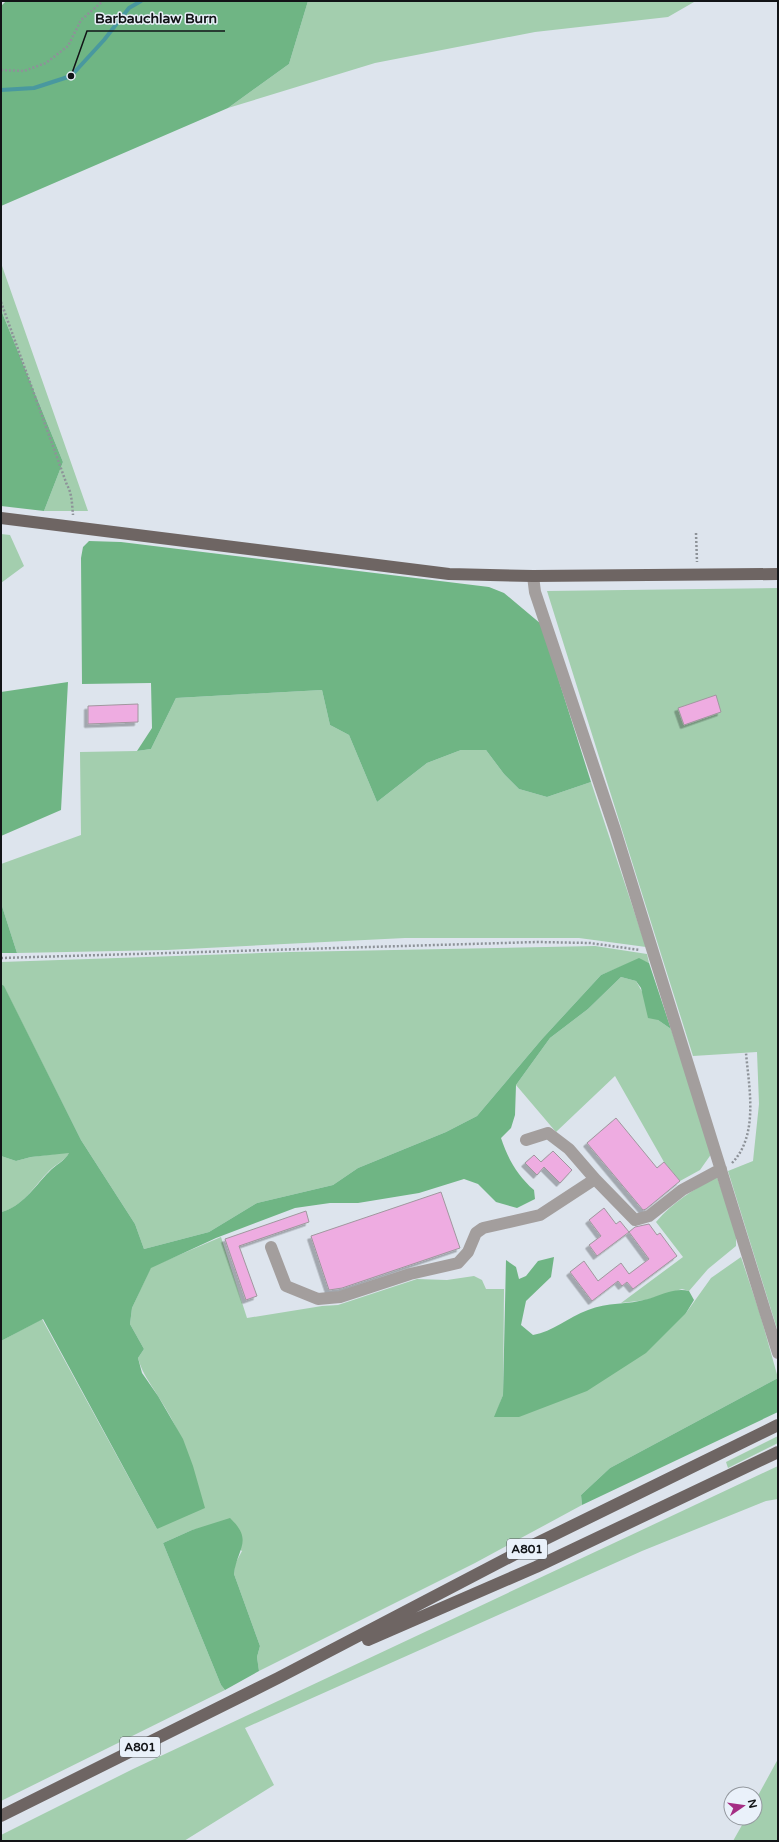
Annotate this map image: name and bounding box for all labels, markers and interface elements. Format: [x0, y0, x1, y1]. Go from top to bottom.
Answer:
callout: Barbauchlaw Burn [87, 5, 225, 31]
text: Barbauchlaw Burn [95, 10, 217, 27]
road number: A801 [507, 1539, 547, 1559]
road number: A801 [120, 1737, 160, 1757]
north arrow [723, 1786, 763, 1826]
text: N [745, 1798, 760, 1810]

